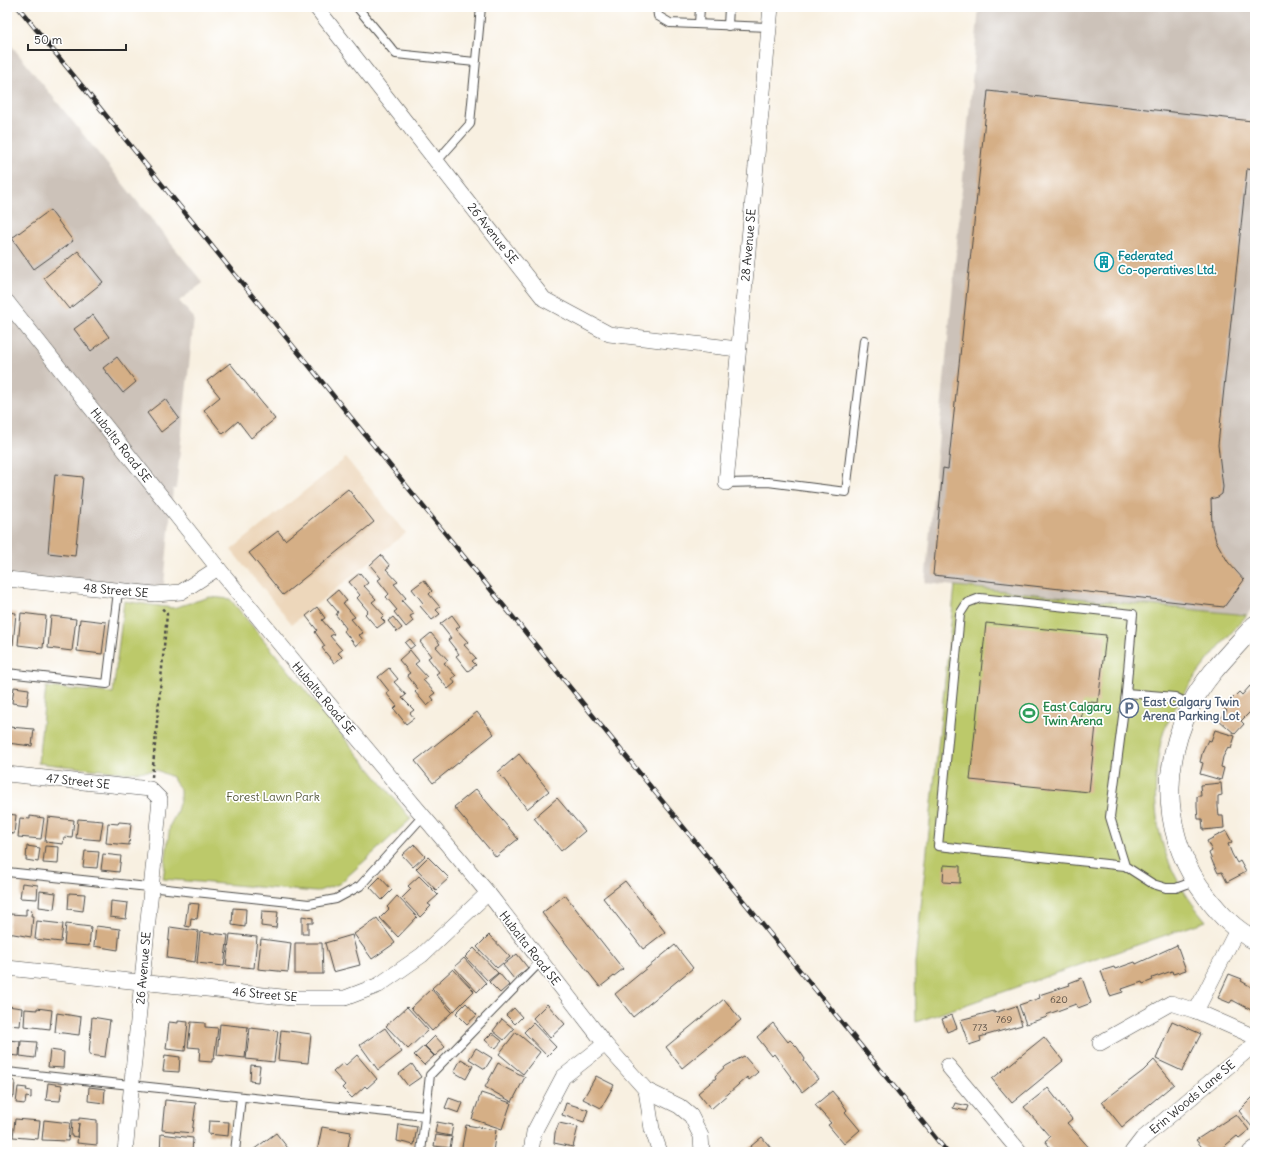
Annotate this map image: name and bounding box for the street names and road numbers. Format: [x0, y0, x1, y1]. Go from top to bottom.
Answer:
street label: 26 Avenue SE [465, 200, 521, 266]
street label: 28 Avenue SE [737, 208, 759, 282]
street label: Hubalta Road SE [87, 405, 155, 485]
street label: 48 Street SE [83, 580, 149, 600]
street label: Hubalta Road SE [289, 659, 359, 737]
street label: 47 Street SE [45, 770, 111, 792]
street label: Hubalta Road SE [496, 908, 564, 988]
street label: 26 Avenue SE [132, 931, 154, 1005]
street label: 46 Street SE [232, 984, 298, 1004]
street label: Erin Woods Lane SE [1146, 1057, 1238, 1137]

